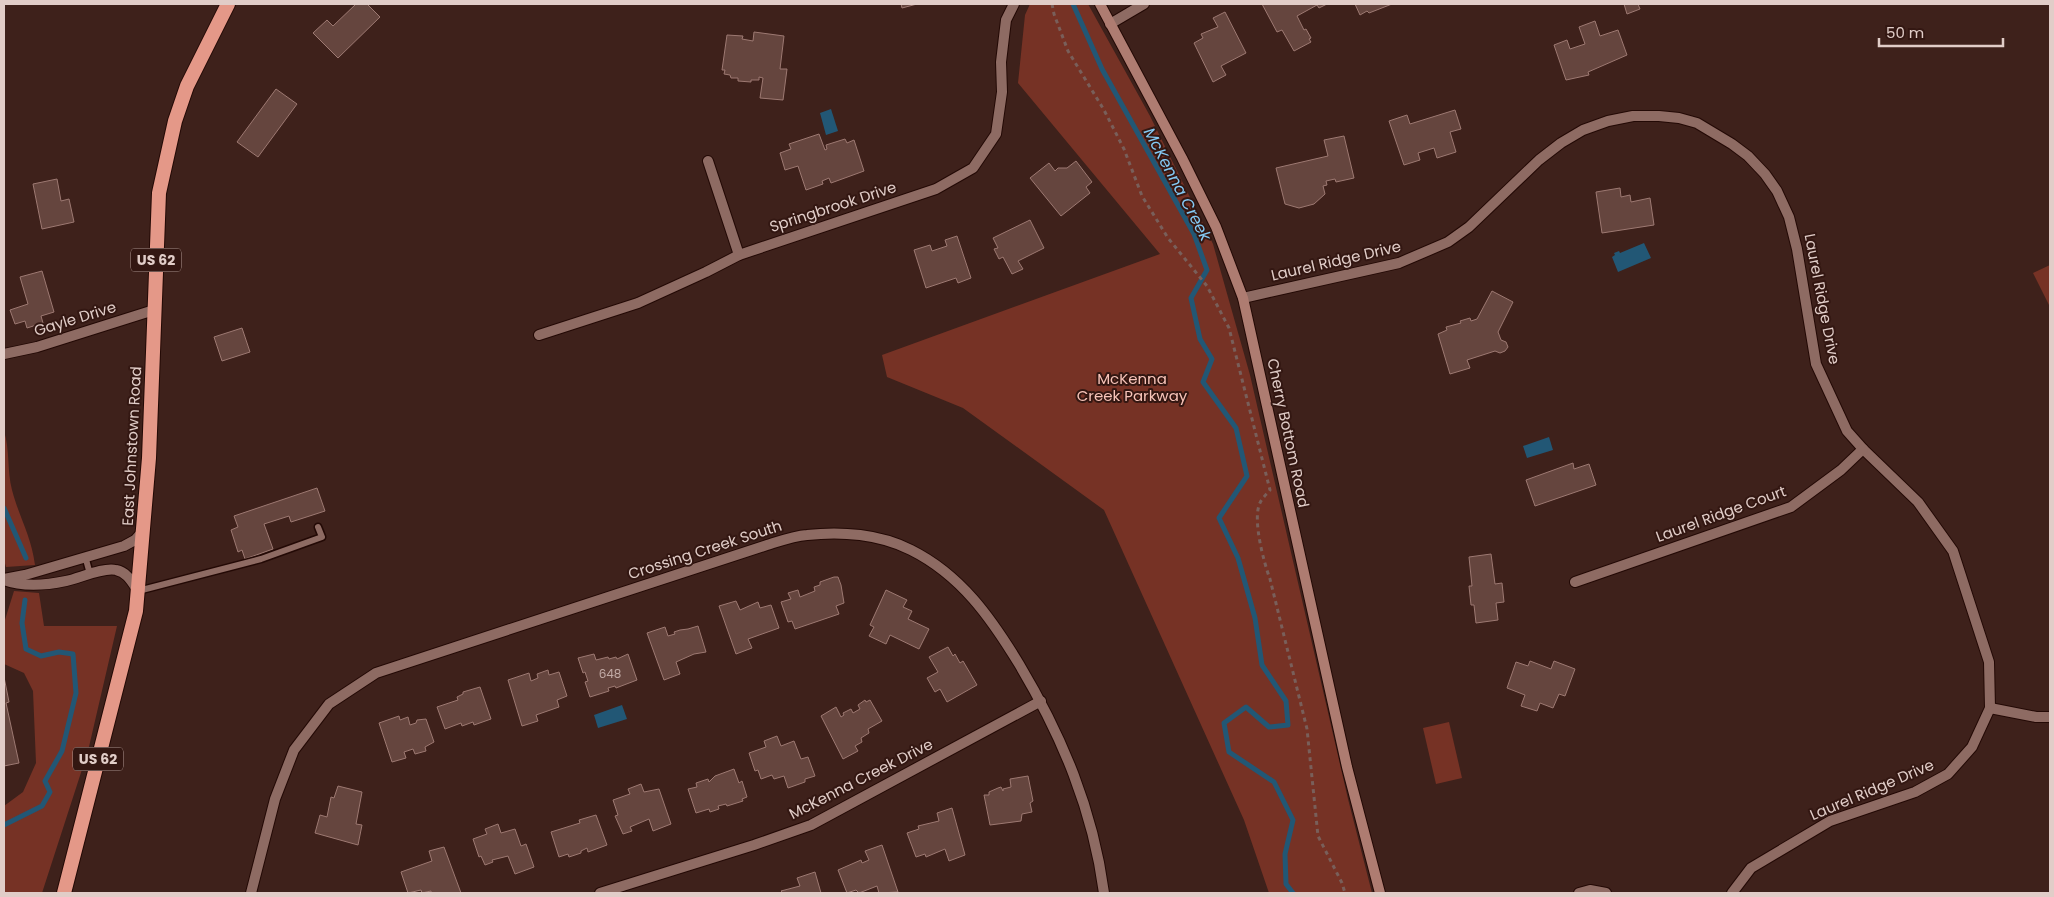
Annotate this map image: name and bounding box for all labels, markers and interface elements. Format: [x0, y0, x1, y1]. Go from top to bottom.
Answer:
scale bar [1879, 15, 2003, 47]
text: 50 m [1886, 22, 1924, 43]
water label: McKenna Creek [1138, 123, 1218, 246]
street label: Springbrook Drive [767, 176, 899, 237]
street label: Laurel Ridge Drive [1800, 232, 1845, 366]
street label: Laurel Ridge Drive [1269, 235, 1403, 286]
road number: US 62 [131, 248, 181, 272]
street label: Gayle Drive [31, 296, 118, 341]
street label: Cherry Bottom Road [1262, 356, 1315, 509]
street label: East Johnstown Road [117, 366, 146, 526]
park label: McKenna Creek Parkway [1077, 368, 1188, 406]
street label: Laurel Ridge Court [1653, 480, 1789, 547]
street label: Crossing Creek South [625, 515, 784, 584]
house number: 648 [599, 665, 621, 682]
street label: McKenna Creek Drive [785, 733, 936, 824]
road number: US 62 [73, 748, 123, 771]
street label: Laurel Ridge Drive [1807, 754, 1937, 825]

